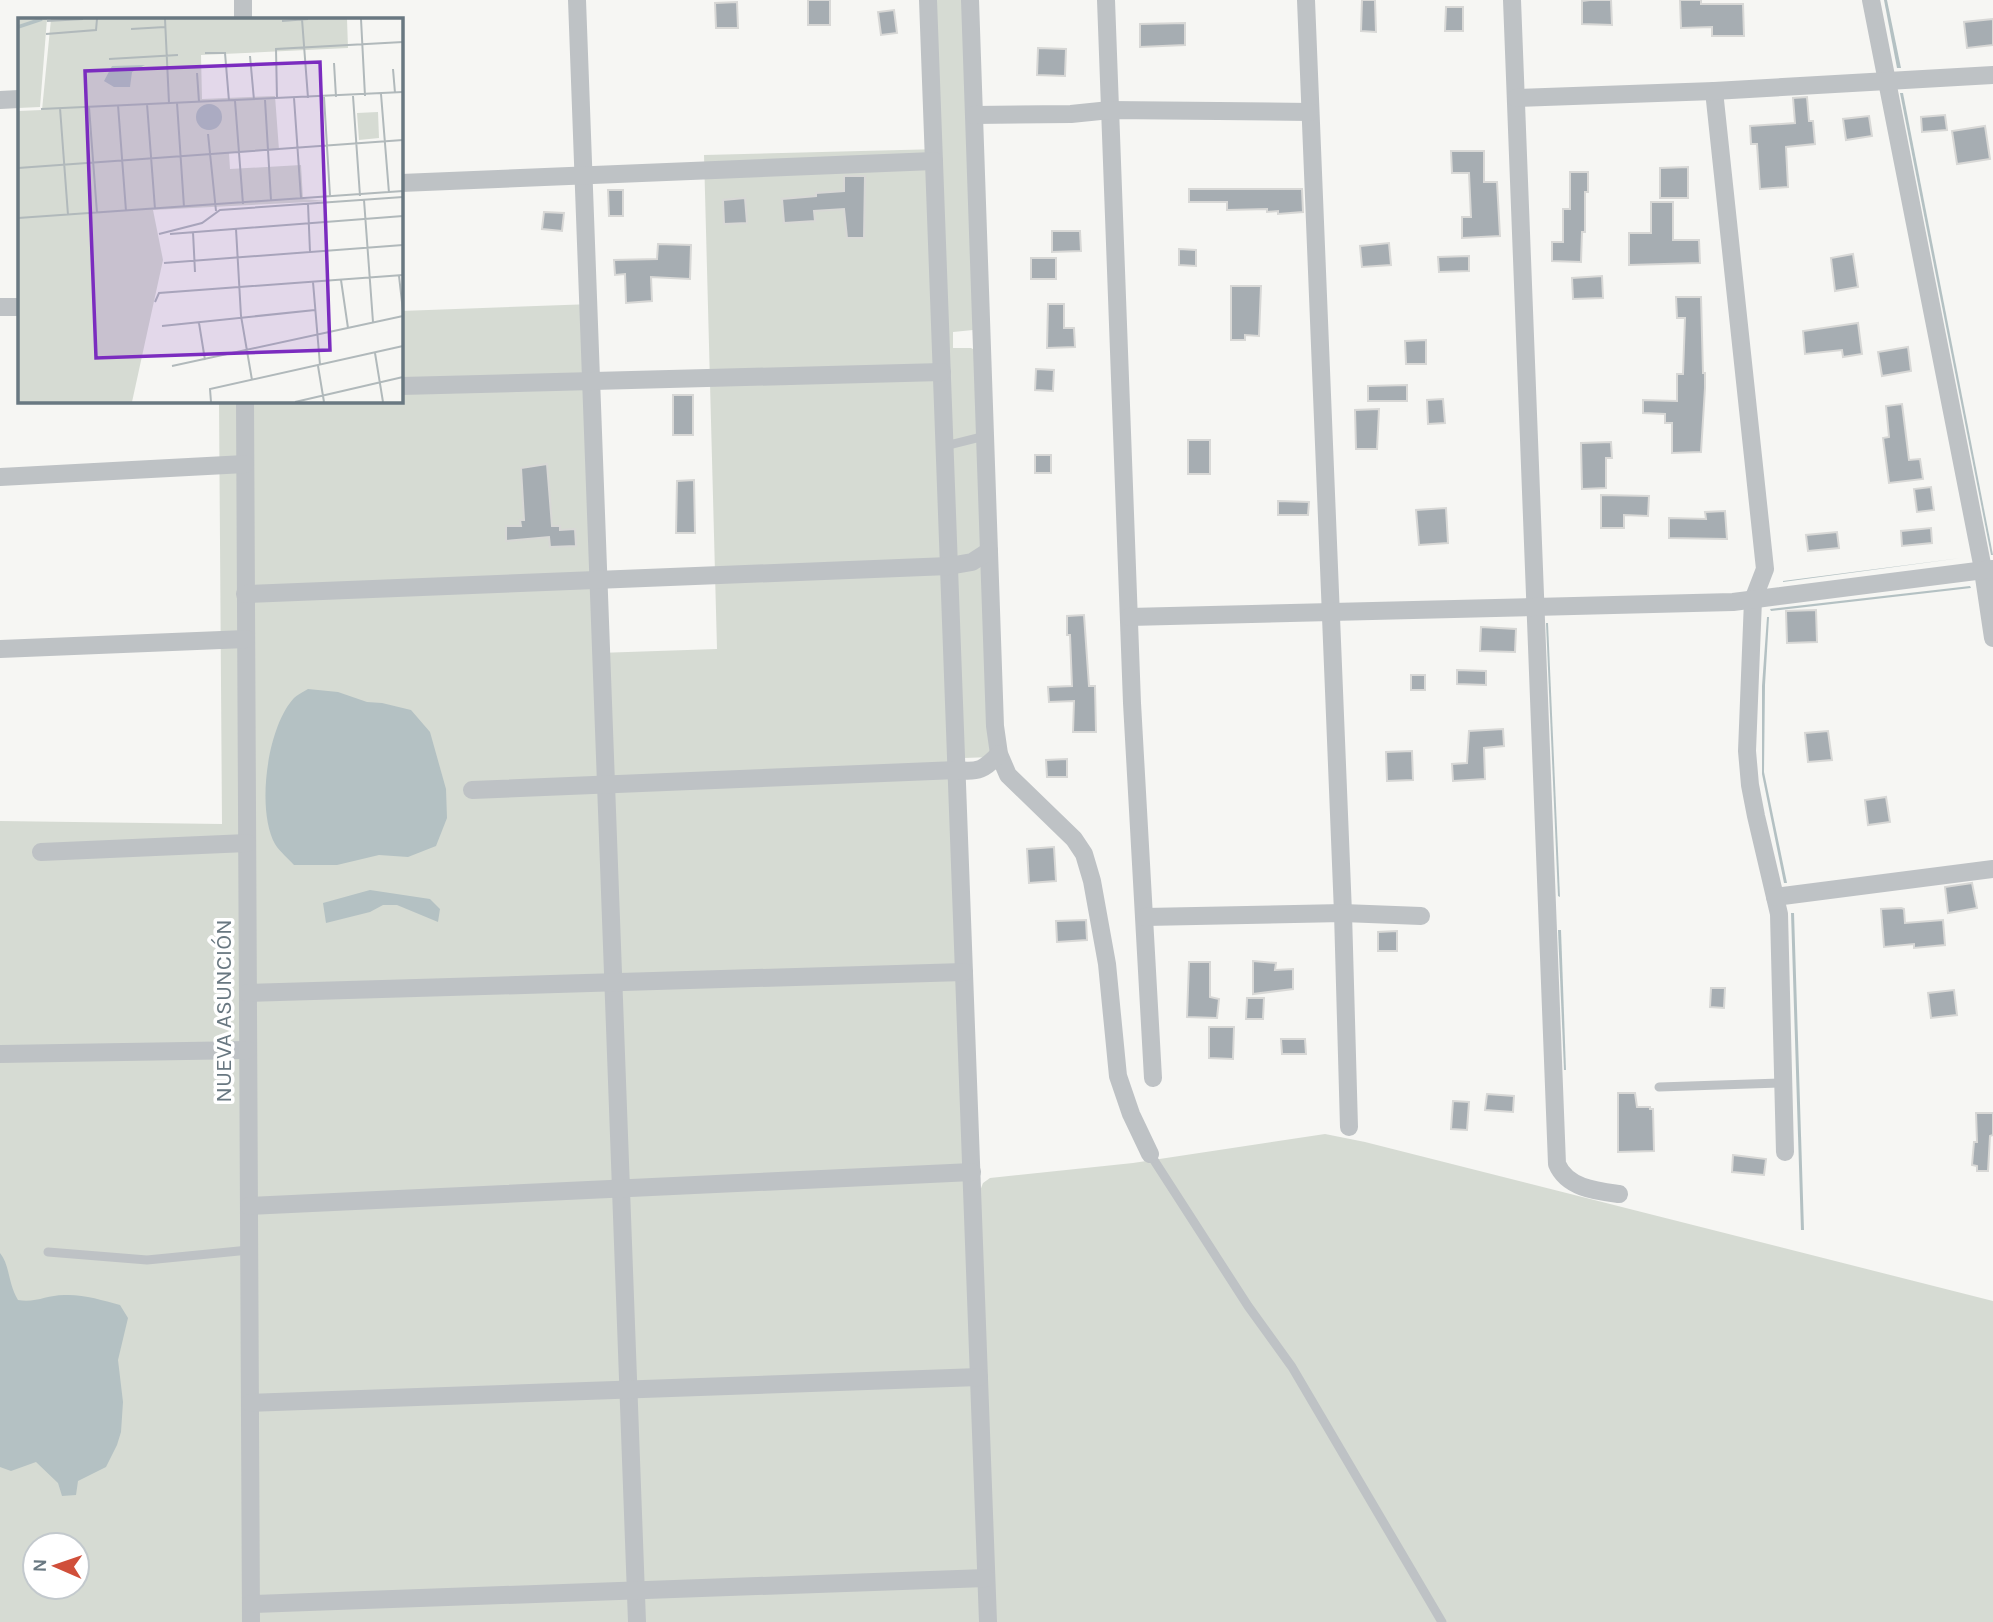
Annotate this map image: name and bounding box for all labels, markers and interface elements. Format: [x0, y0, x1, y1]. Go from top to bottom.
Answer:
inset map [18, 18, 402, 402]
street label: NUEVA ASUNCIÓN [210, 919, 237, 1103]
north arrow [21, 1531, 91, 1601]
text: N [29, 1558, 51, 1573]

